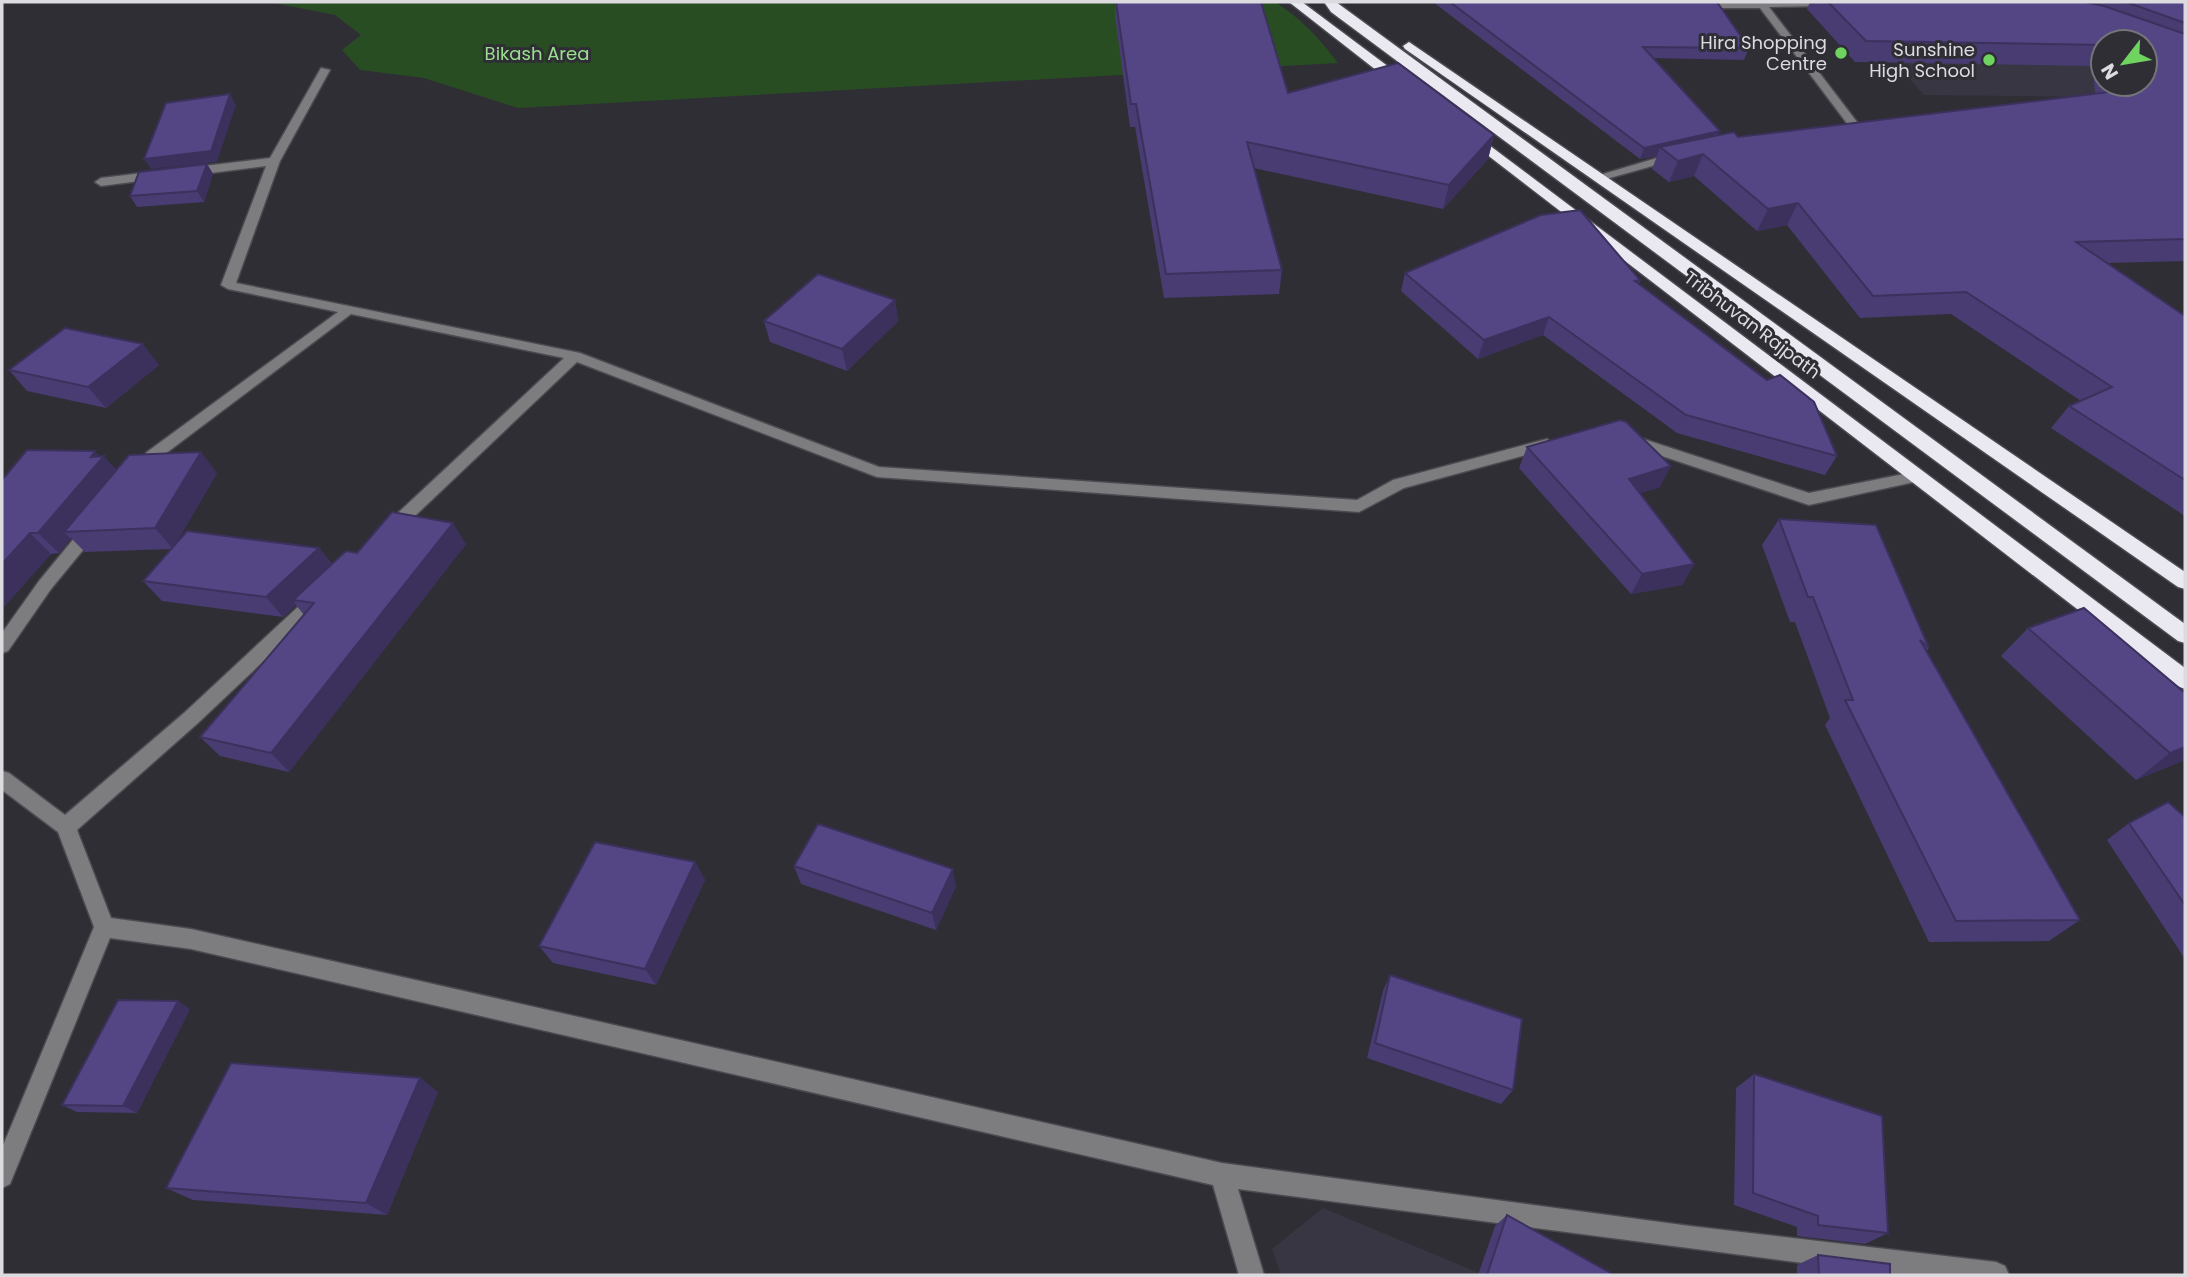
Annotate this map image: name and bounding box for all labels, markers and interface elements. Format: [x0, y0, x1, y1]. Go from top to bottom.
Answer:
north arrow [2089, 28, 2159, 98]
place label: Hira Shopping Centre [1700, 30, 1827, 76]
place label: Sunshine High School [1869, 37, 1975, 83]
park label: Bikash Area [485, 41, 589, 66]
marker: Hira Shopping Centre [1833, 45, 1849, 61]
marker: Sunshine High School [1981, 52, 1997, 68]
text: N [2095, 58, 2125, 85]
street label: Tribhuvan Rajpath [1679, 265, 1826, 384]

